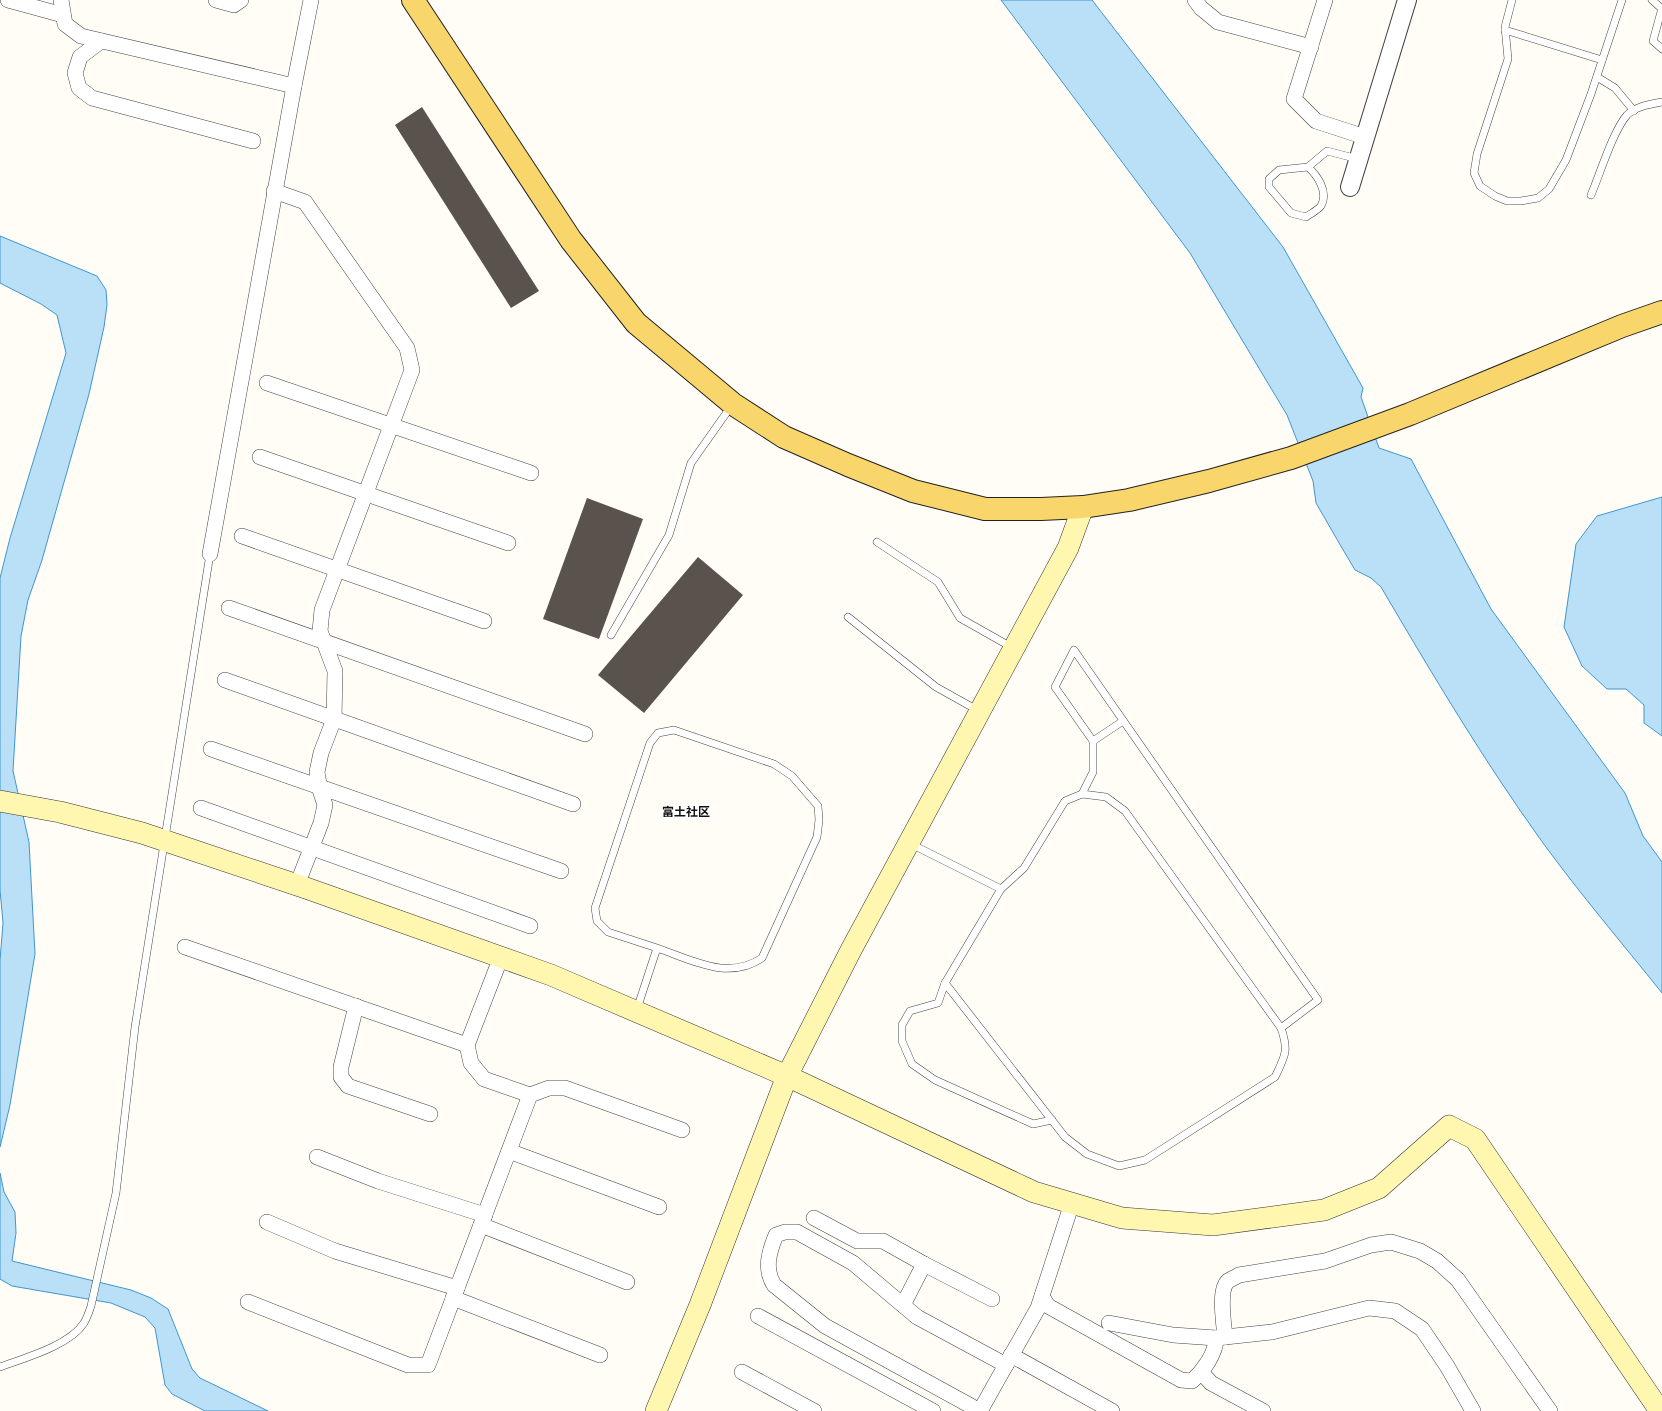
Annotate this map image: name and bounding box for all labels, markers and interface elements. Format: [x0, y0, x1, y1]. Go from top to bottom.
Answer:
district label: 富土社区 [662, 802, 710, 820]

